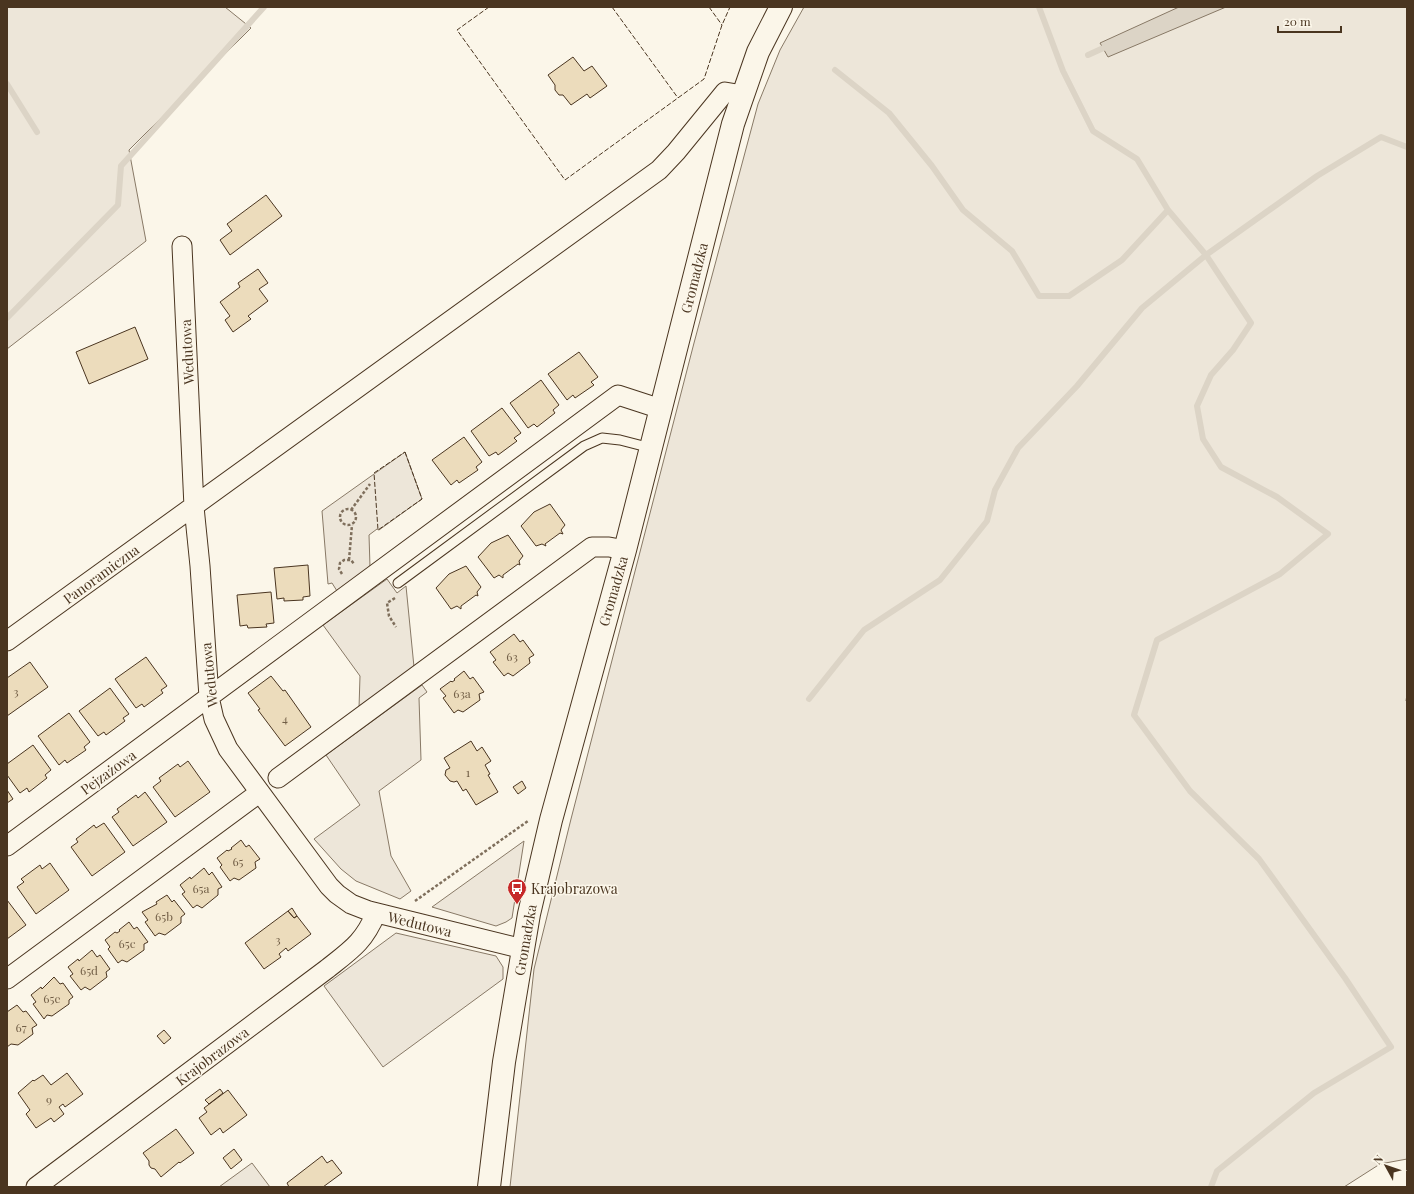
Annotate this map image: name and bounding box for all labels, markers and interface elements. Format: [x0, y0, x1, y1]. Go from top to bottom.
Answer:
scale bar [1278, 8, 1341, 34]
text: 20 m [1284, 13, 1311, 29]
street label: Gromadzka [676, 241, 712, 315]
street label: Wedutowa [176, 319, 198, 386]
street label: Panoramiczna [59, 540, 143, 608]
street label: Gromadzka [594, 554, 632, 628]
street label: Wedutowa [196, 642, 222, 709]
house number: 63 [506, 648, 518, 664]
house number: 3 [13, 683, 19, 699]
house number: 63a [453, 685, 471, 701]
house number: 4 [282, 710, 288, 726]
street label: Pejzażowa [76, 745, 140, 799]
house number: 1 [466, 764, 471, 780]
house number: 65 [232, 853, 244, 869]
bus stop icon: Krajobrazowa [506, 877, 528, 905]
place label: Krajobrazowa [531, 879, 618, 898]
house number: 65a [192, 880, 210, 896]
street label: Gromadzka [509, 903, 541, 977]
street label: Wedutowa [385, 907, 454, 941]
house number: 65b [155, 908, 173, 924]
house number: 3 [275, 931, 281, 947]
house number: 65c [118, 935, 136, 951]
house number: 65d [80, 962, 98, 978]
house number: 65e [43, 990, 61, 1006]
house number: 67 [15, 1019, 27, 1035]
street label: Krajobrazowa [172, 1022, 252, 1090]
house number: 9 [46, 1091, 52, 1107]
north arrow [1366, 1146, 1406, 1186]
text: N [1370, 1151, 1386, 1167]

